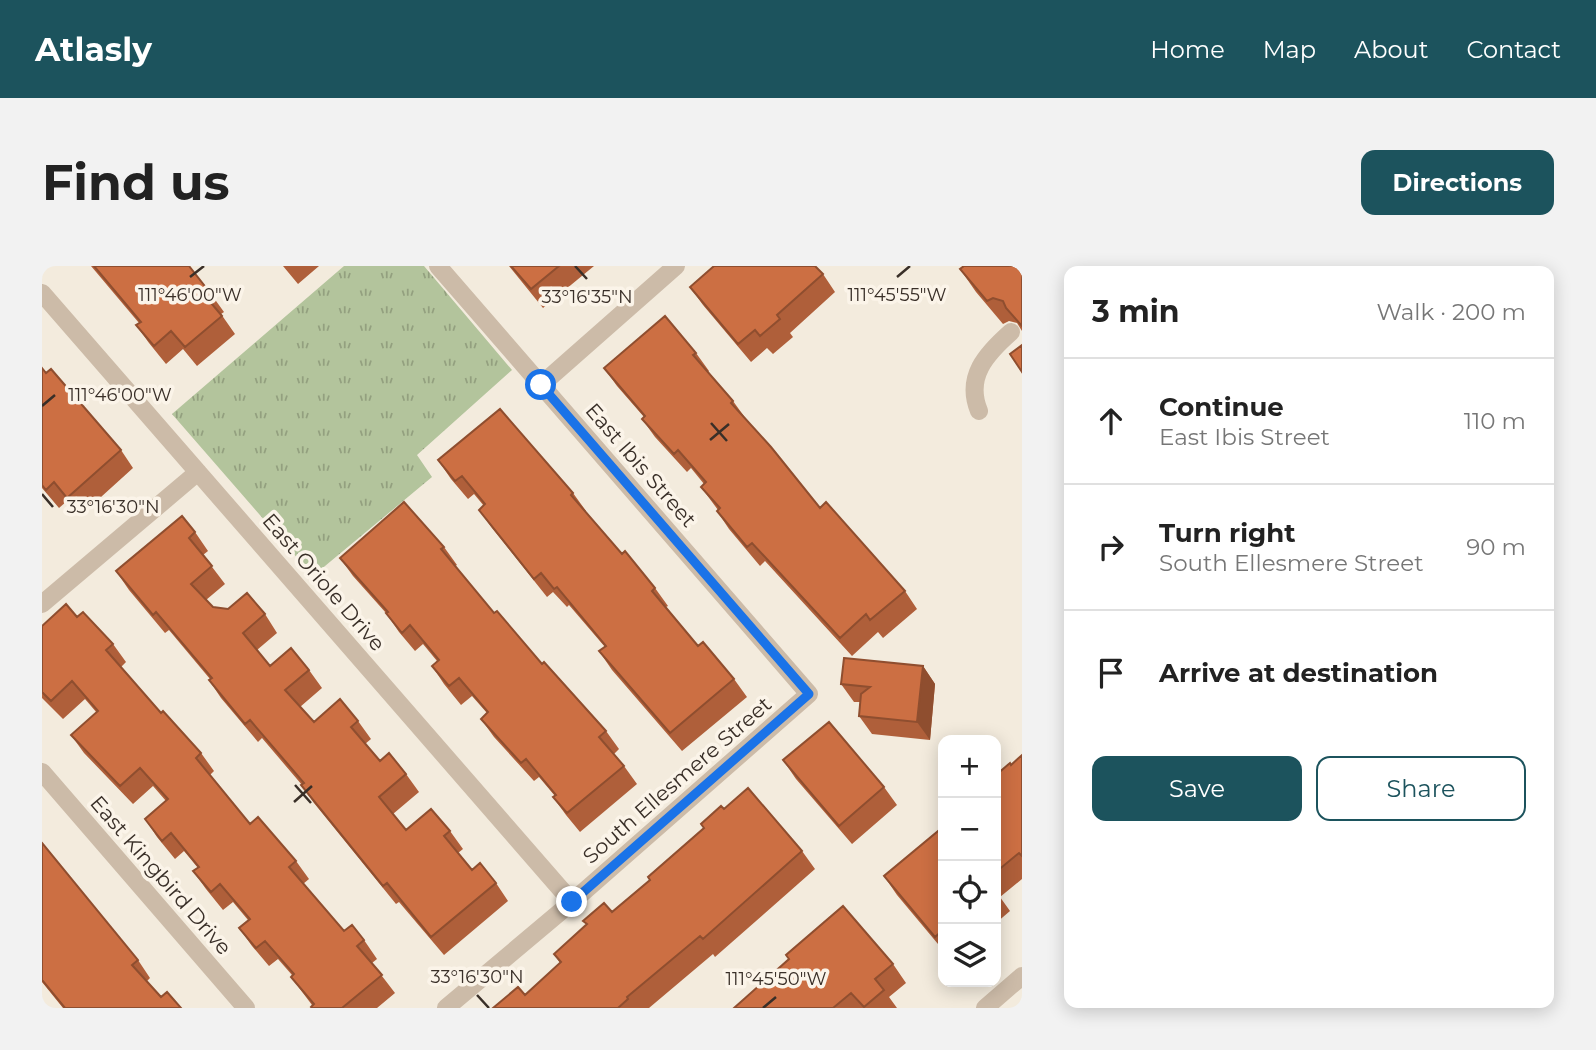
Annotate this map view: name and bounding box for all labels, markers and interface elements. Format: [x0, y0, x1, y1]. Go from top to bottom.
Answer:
text: Atlasly [35, 29, 152, 69]
text: Home [1150, 35, 1225, 64]
text: Map [1263, 35, 1316, 64]
text: About [1354, 35, 1428, 64]
text: Contact [1466, 35, 1561, 64]
button: Directions [1361, 150, 1554, 215]
text: Find us [42, 153, 230, 212]
text: 111°46'00"W [138, 284, 242, 306]
text: 111°45'55"W [847, 284, 947, 306]
text: 33°16'35"N [541, 286, 633, 308]
text: 3 min [1092, 293, 1179, 330]
text: Walk · 200 m [1376, 298, 1526, 326]
route start [525, 369, 556, 400]
text: 111°46'00"W [68, 384, 172, 406]
text: Continue [1159, 391, 1284, 423]
street label: East Ibis Street [580, 398, 702, 532]
icon: ahead [1092, 402, 1130, 440]
text: 110 m [1464, 407, 1526, 435]
text: East Ibis Street [1159, 423, 1330, 451]
text: 33°16'30"N [66, 496, 160, 518]
street label: East Oriole Drive [257, 508, 391, 656]
text: Turn right [1159, 517, 1295, 549]
icon: right [1092, 528, 1130, 566]
text: 90 m [1466, 533, 1526, 561]
text: South Ellesmere Street [1159, 549, 1424, 577]
icon: arrive [1092, 654, 1130, 692]
text: Arrive at destination [1159, 657, 1438, 689]
street label: South Ellesmere Street [578, 691, 776, 869]
map controls [938, 735, 1001, 987]
button: + [938, 735, 1001, 798]
button: Save [1092, 756, 1302, 821]
button: Share [1316, 756, 1526, 821]
street label: East Kingbird Drive [85, 790, 237, 960]
button: − [938, 798, 1001, 861]
button: locate [938, 861, 1001, 924]
route end [556, 886, 587, 917]
button: layers [938, 924, 1001, 987]
text: 33°16'30"N [430, 966, 524, 988]
text: 111°45'50"W [725, 968, 827, 990]

